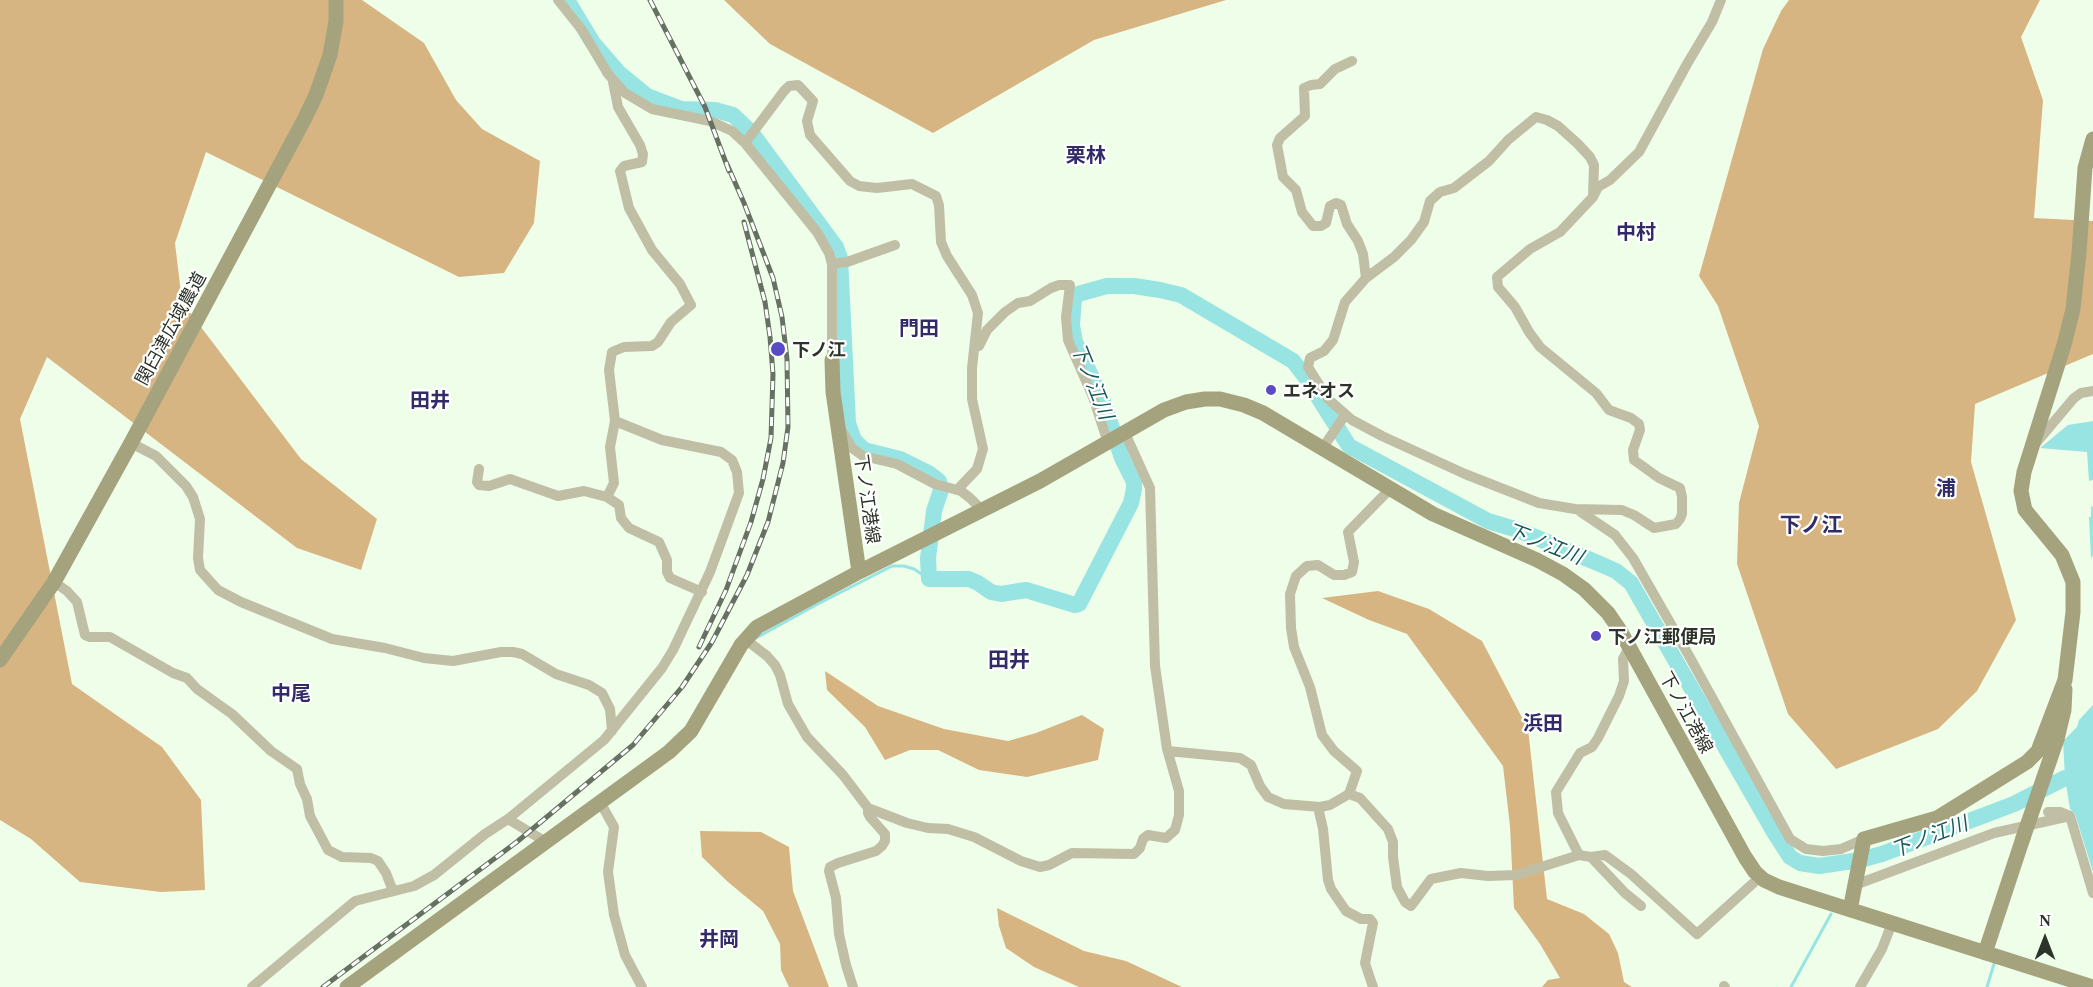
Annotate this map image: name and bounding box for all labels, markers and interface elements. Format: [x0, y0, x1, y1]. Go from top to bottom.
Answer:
district label: 栗林 [1066, 142, 1106, 166]
district label: 中村 [1616, 219, 1656, 243]
street label: 関臼津広域農道 [130, 268, 210, 388]
district label: 門田 [899, 315, 939, 339]
place label: 下ノ江 [792, 338, 846, 360]
water label: 下ノ江川 [1067, 339, 1119, 423]
marker: 下ノ江 [769, 340, 787, 358]
place label: エネオス [1283, 379, 1355, 401]
marker: エネオス [1264, 383, 1278, 397]
district label: 田井 [410, 387, 450, 411]
street label: 下ノ江港線 [851, 453, 885, 545]
district label: 浦 [1936, 475, 1956, 499]
district label: 下ノ江 [1780, 511, 1842, 537]
water label: 下ノ江川 [1503, 517, 1587, 569]
place label: 下ノ江郵便局 [1608, 625, 1716, 647]
marker: 下ノ江郵便局 [1589, 629, 1603, 643]
district label: 田井 [988, 646, 1030, 672]
street label: 下ノ江港線 [1656, 667, 1718, 757]
district label: 中尾 [271, 680, 311, 704]
district label: 浜田 [1523, 710, 1563, 734]
water label: 下ノ江川 [1887, 810, 1971, 862]
north arrow [2015, 909, 2075, 969]
text: N [2039, 912, 2051, 929]
district label: 井岡 [699, 926, 739, 950]

